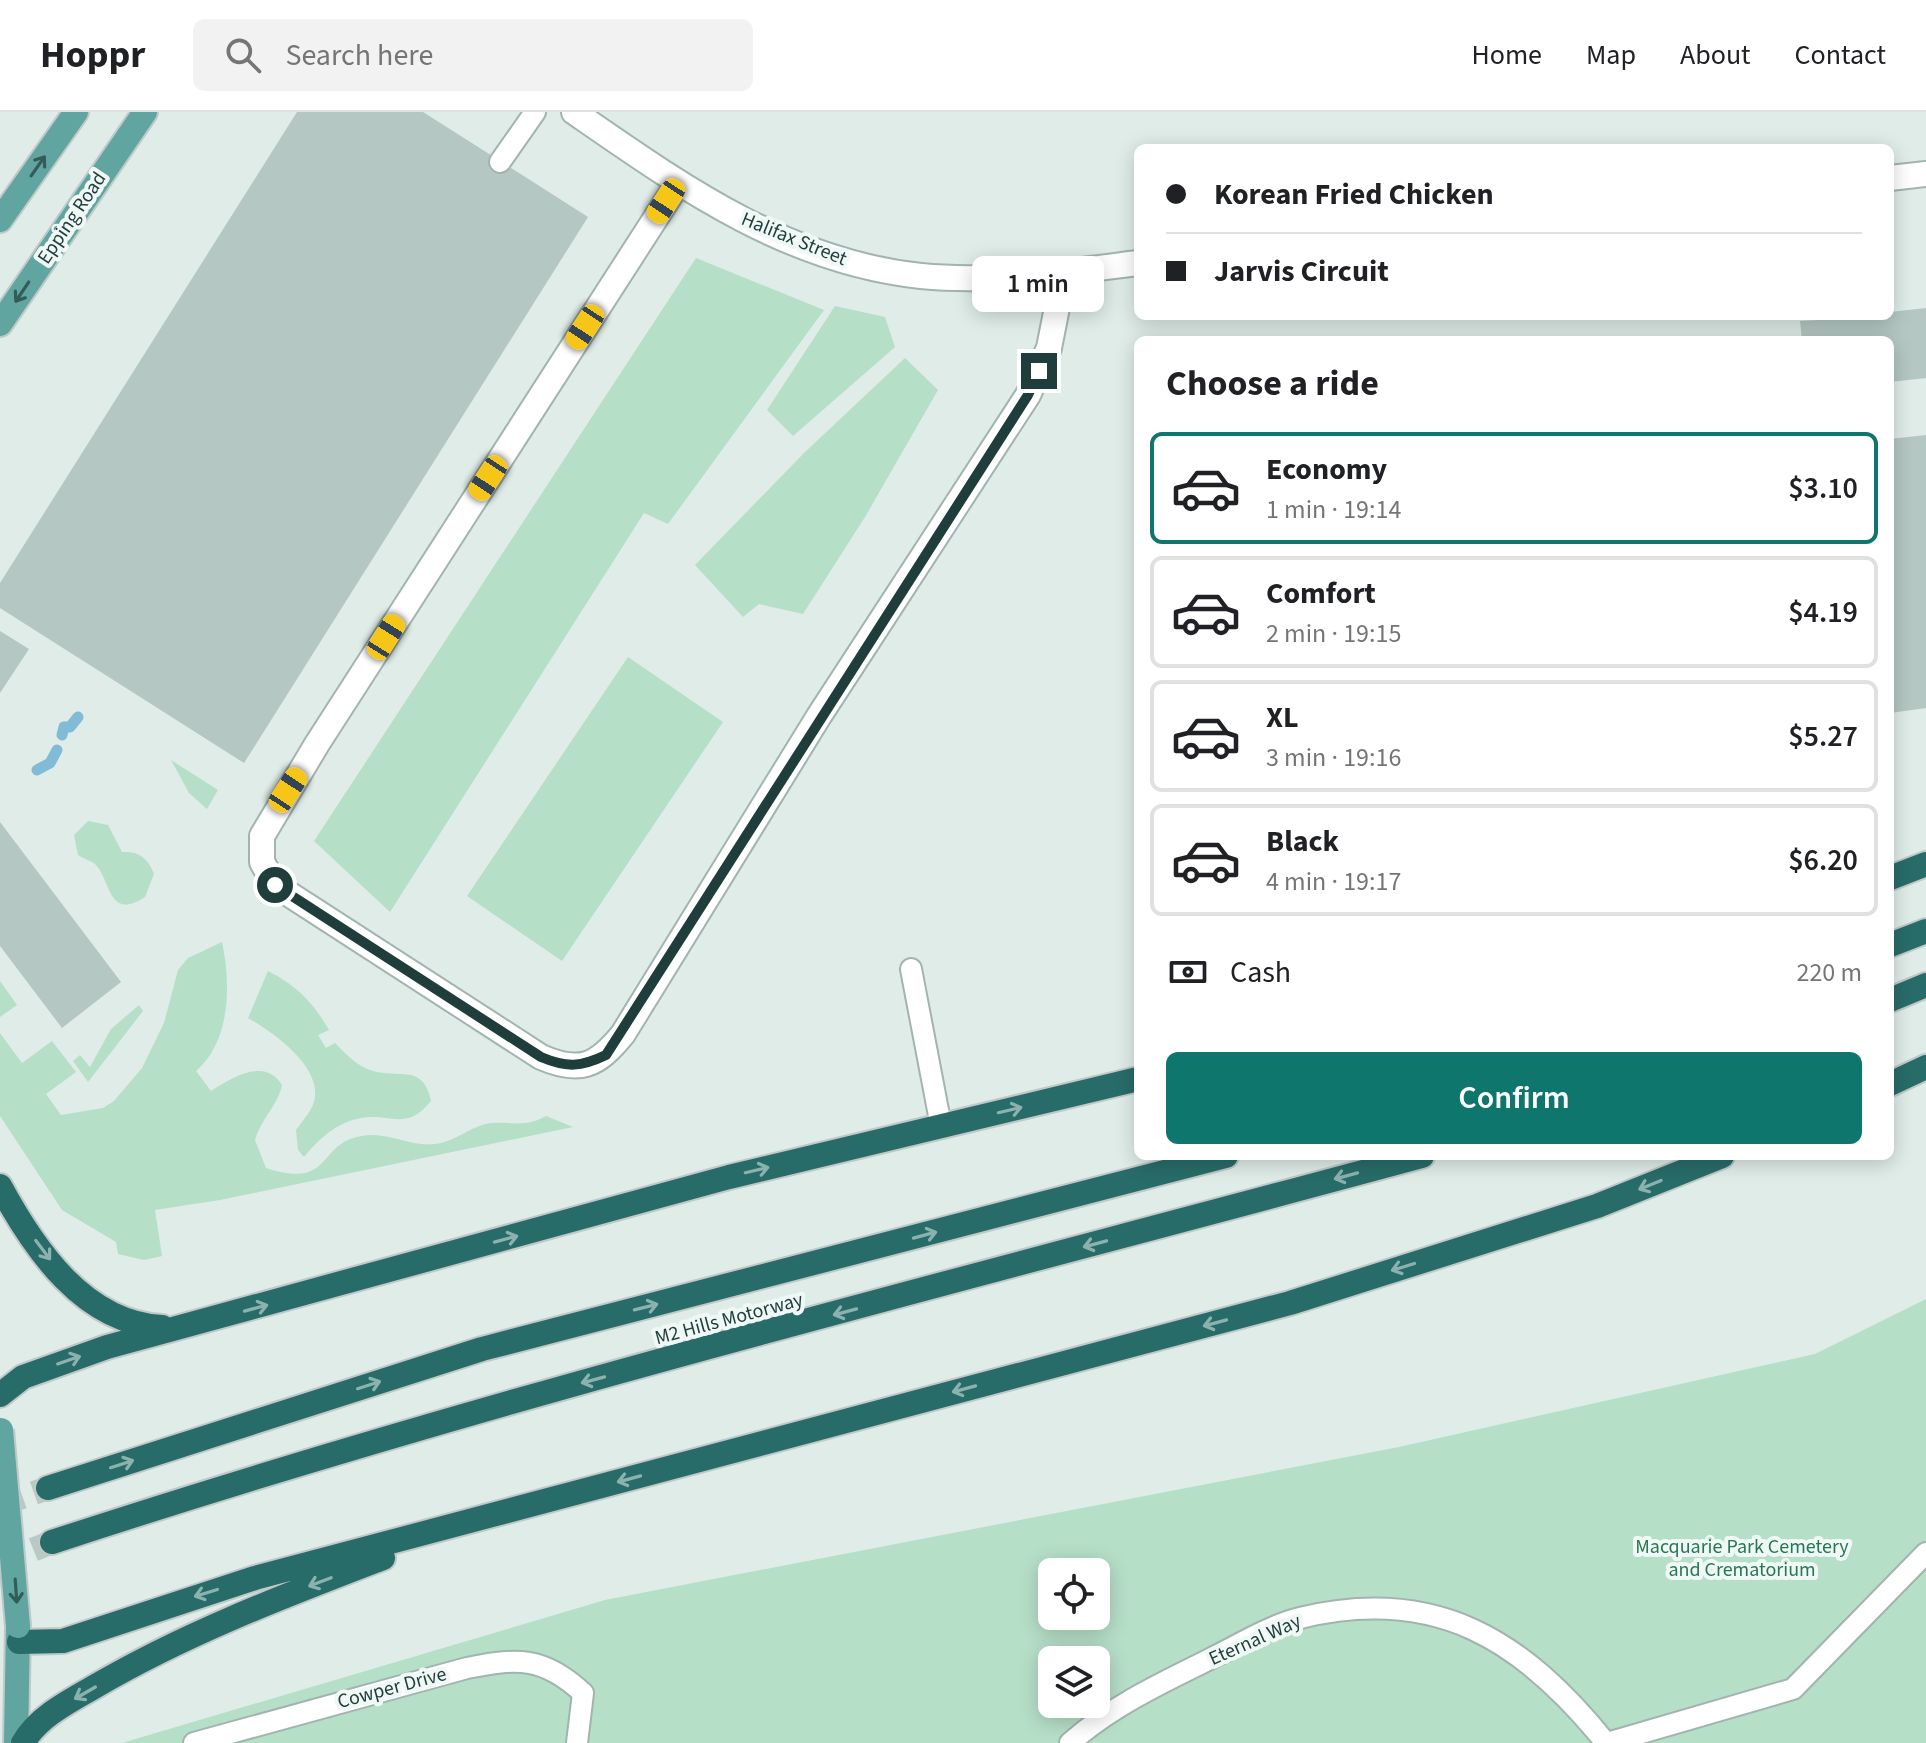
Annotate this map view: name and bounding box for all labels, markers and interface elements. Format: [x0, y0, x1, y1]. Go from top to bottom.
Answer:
search box [193, 19, 753, 91]
text: Hoppr [40, 28, 145, 82]
icon: search [221, 33, 265, 77]
text: Search here [285, 34, 433, 77]
text: Home [1471, 35, 1542, 75]
text: Map [1586, 35, 1636, 75]
text: About [1680, 35, 1751, 75]
text: Contact [1795, 35, 1886, 75]
one-way arrow [30, 156, 46, 178]
street label: Epping Road [31, 166, 113, 270]
text: Korean Fried Chicken [1214, 173, 1494, 216]
car [643, 174, 689, 228]
street label: Halifax Street [737, 205, 851, 273]
text: Jarvis Circuit [1214, 250, 1389, 293]
callout: 1 min [973, 255, 1105, 311]
text: 1 min [1007, 265, 1069, 302]
one-way arrow [14, 281, 30, 303]
car [562, 300, 608, 354]
route end [1021, 353, 1057, 389]
text: Choose a ride [1166, 358, 1379, 409]
text: Economy [1266, 448, 1387, 491]
car [465, 451, 511, 505]
icon: car [1170, 452, 1242, 524]
text: $3.10 [1788, 467, 1858, 510]
text: 1 min · 19:14 [1266, 491, 1401, 528]
text: Comfort [1266, 572, 1376, 615]
icon: car [1170, 576, 1242, 648]
text: $4.19 [1788, 591, 1858, 634]
car [363, 610, 409, 664]
text: 2 min · 19:15 [1266, 615, 1401, 652]
text: XL [1266, 696, 1299, 739]
icon: car [1170, 700, 1242, 772]
text: $5.27 [1788, 715, 1858, 758]
text: 3 min · 19:16 [1266, 739, 1401, 776]
car [265, 763, 311, 817]
text: Black [1266, 820, 1339, 863]
icon: car [1170, 824, 1242, 896]
text: $6.20 [1788, 839, 1858, 882]
text: 4 min · 19:17 [1266, 863, 1401, 900]
route start [257, 867, 293, 903]
icon: cash [1166, 950, 1210, 994]
text: Cash [1230, 951, 1291, 994]
text: 220 m [1796, 954, 1862, 991]
button: Confirm [1166, 1052, 1862, 1144]
one-way arrow [997, 1102, 1022, 1117]
one-way arrow [744, 1162, 769, 1177]
one-way arrow [1334, 1170, 1360, 1185]
one-way arrow [1638, 1179, 1663, 1193]
one-way arrow [912, 1227, 938, 1242]
one-way arrow [493, 1230, 519, 1245]
one-way arrow [1083, 1238, 1109, 1253]
one-way arrow [35, 1239, 52, 1260]
one-way arrow [1391, 1261, 1416, 1276]
street label: M2 Hills Motorway [652, 1286, 807, 1352]
one-way arrow [633, 1298, 659, 1313]
one-way arrow [242, 1300, 268, 1315]
one-way arrow [832, 1306, 858, 1321]
one-way arrow [1203, 1316, 1228, 1331]
one-way arrow [56, 1351, 81, 1366]
one-way arrow [581, 1373, 607, 1388]
one-way arrow [357, 1376, 382, 1391]
one-way arrow [951, 1383, 977, 1398]
one-way arrow [108, 1456, 134, 1471]
one-way arrow [616, 1473, 642, 1488]
park label: Macquarie Park Cemetery and Crematorium [1635, 1533, 1849, 1584]
map controls [1038, 1558, 1110, 1718]
button: locate [1038, 1558, 1110, 1630]
one-way arrow [308, 1576, 333, 1591]
one-way arrow [9, 1578, 24, 1604]
one-way arrow [194, 1587, 219, 1601]
street label: Eternal Way [1204, 1607, 1306, 1673]
button: layers [1038, 1646, 1110, 1718]
street label: Cowper Drive [334, 1660, 450, 1716]
one-way arrow [74, 1685, 97, 1701]

